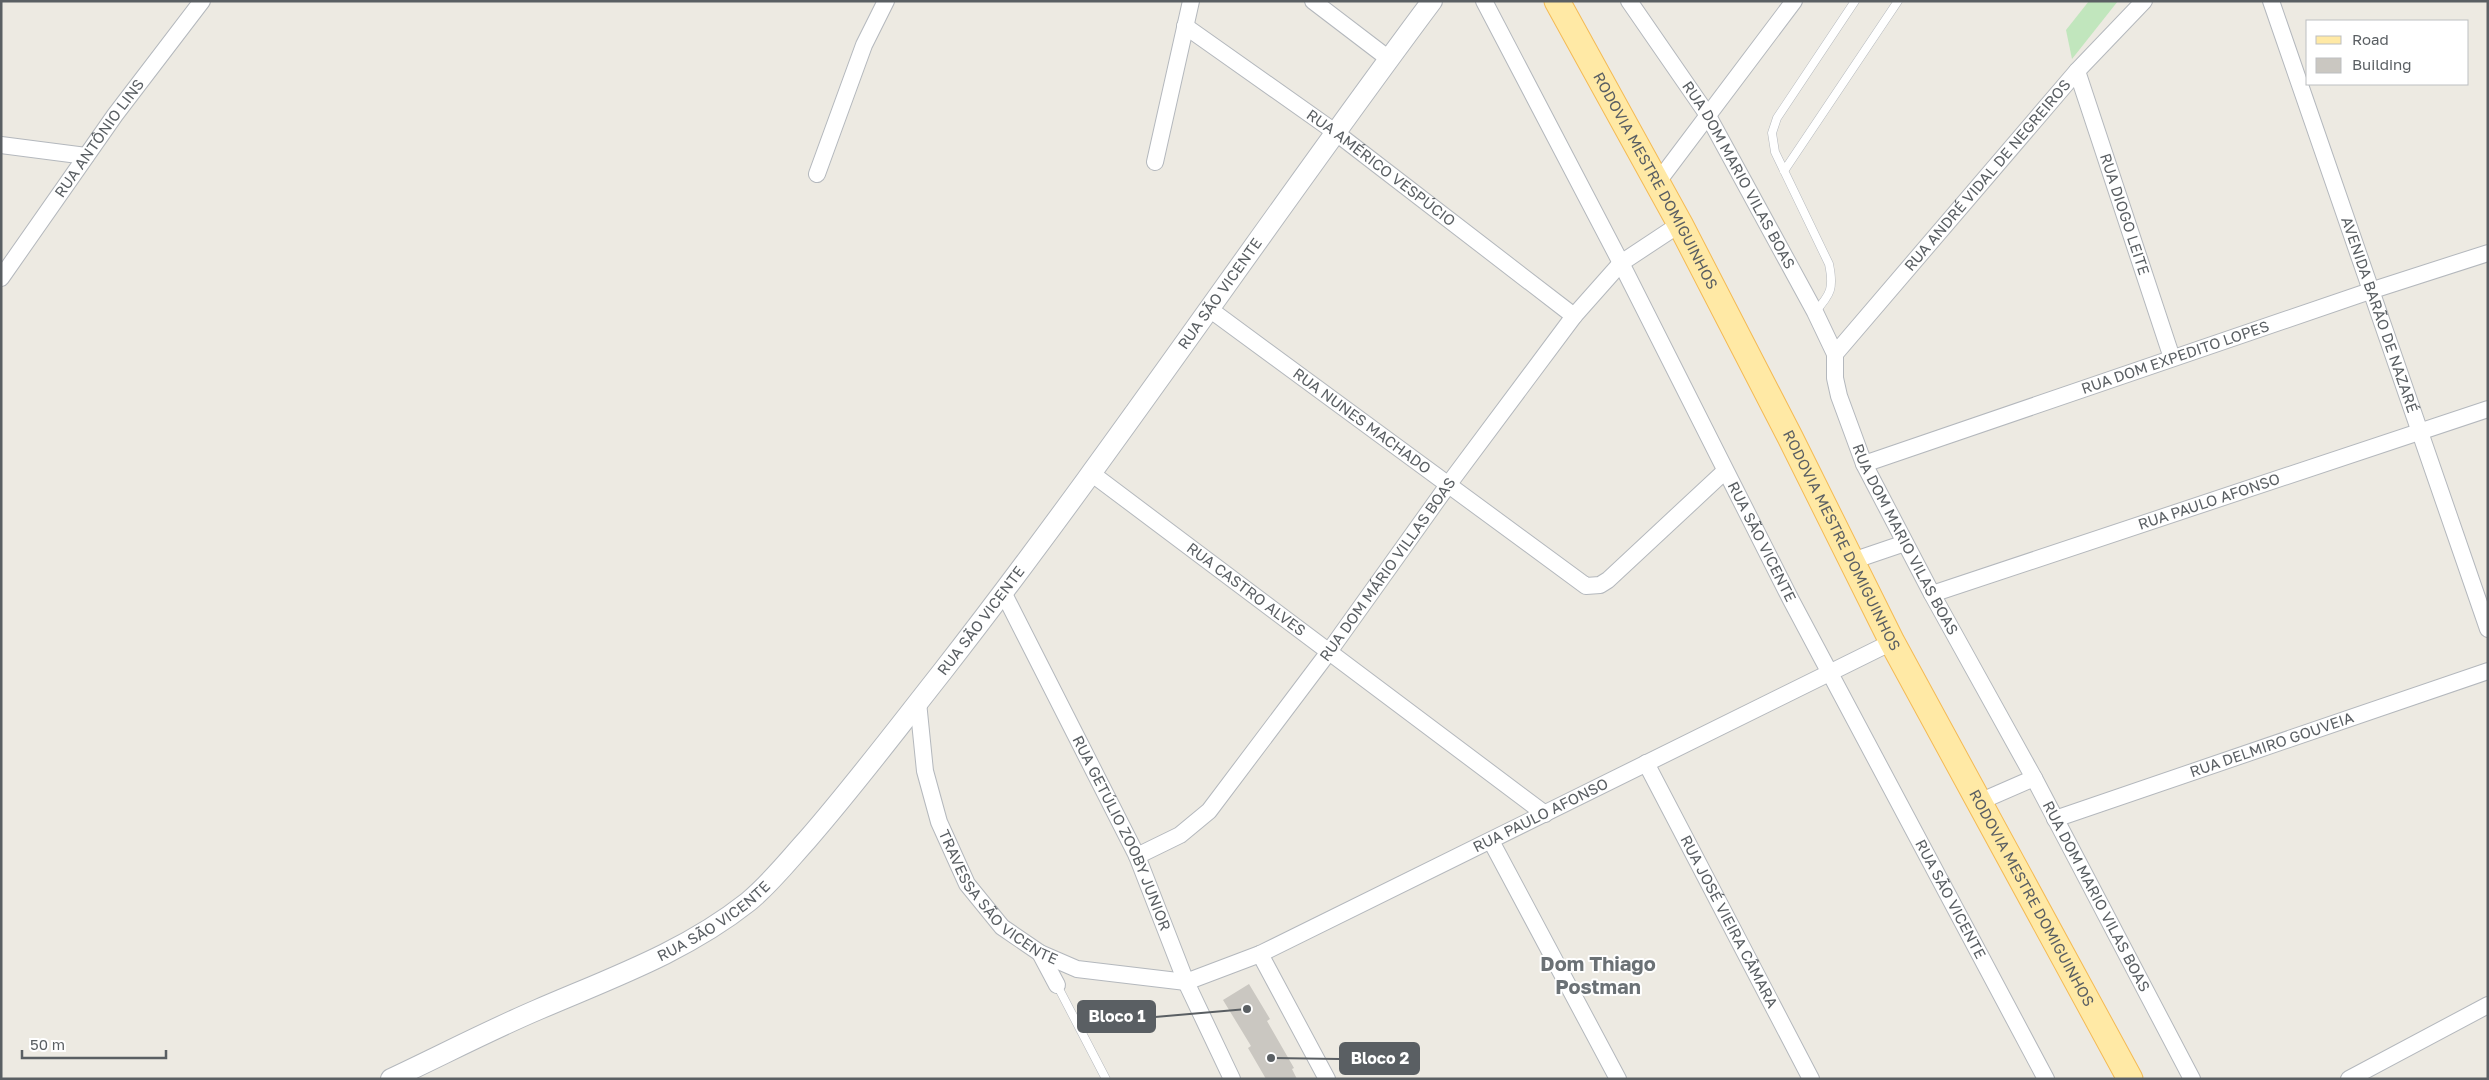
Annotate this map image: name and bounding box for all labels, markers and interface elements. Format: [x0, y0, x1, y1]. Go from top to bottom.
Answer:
legend [2306, 20, 2469, 85]
text: Road [2352, 30, 2389, 48]
text: Building [2352, 55, 2412, 73]
street label: RODOVIA MESTRE DOMIGUINHOS [1590, 69, 1722, 292]
street label: RUA ANTÔNIO LINS [50, 75, 147, 200]
street label: RUA ANDRÉ VIDAL DE NEGREIROS [1900, 75, 2074, 274]
street label: RUA DOM MARIO VILAS BOAS [1679, 77, 1800, 272]
street label: RUA AMÉRICO VESPÚCIO [1304, 105, 1459, 229]
street label: RUA DIOGO LEITE [2097, 151, 2154, 277]
street label: AVENIDA BARÃO DE NAZARÉ [2338, 214, 2423, 415]
street label: RUA SÃO VICENTE [1173, 234, 1265, 352]
street label: RUA DOM EXPEDITO LOPES [2079, 316, 2271, 397]
street label: RUA NUNES MACHADO [1290, 364, 1435, 477]
street label: RODOVIA MESTRE DOMIGUINHOS [1780, 427, 1905, 654]
street label: RUA DOM MARIO VILAS BOAS [1849, 441, 1963, 638]
street label: RUA PAULO AFONSO [2135, 469, 2282, 533]
street label: RUA DOM MÁRIO VILLAS BOAS [1315, 473, 1459, 664]
street label: RUA SÃO VICENTE [1725, 478, 1800, 605]
street label: RUA CASTRO ALVES [1184, 538, 1310, 639]
street label: RUA SÃO VICENTE [933, 562, 1028, 678]
street label: RUA DELMIRO GOUVEIA [2187, 708, 2356, 780]
street label: RUA GETÚLIO ZOOBY JUNIOR [1069, 732, 1175, 933]
street label: RUA PAULO AFONSO [1470, 774, 1611, 855]
street label: RODOVIA MESTRE DOMIGUINHOS [1966, 786, 2099, 1009]
street label: RUA DOM MARIO VILAS BOAS [2040, 797, 2154, 994]
street label: TRAVESSA SÃO VICENTE [936, 827, 1061, 968]
street label: RUA JOSÉ VIEIRA CÂMARA [1677, 832, 1782, 1011]
street label: RUA SÃO VICENTE [1912, 836, 1990, 961]
street label: RUA SÃO VICENTE [654, 877, 773, 964]
district label: Dom Thiago Postman [1540, 951, 1656, 998]
callout: Bloco 1 [1078, 1001, 1155, 1032]
text: Bloco 1 [1088, 1006, 1146, 1026]
scale bar [22, 1028, 166, 1060]
text: 50 m [30, 1035, 65, 1053]
callout: Bloco 2 [1340, 1043, 1419, 1074]
text: Bloco 2 [1351, 1048, 1410, 1068]

